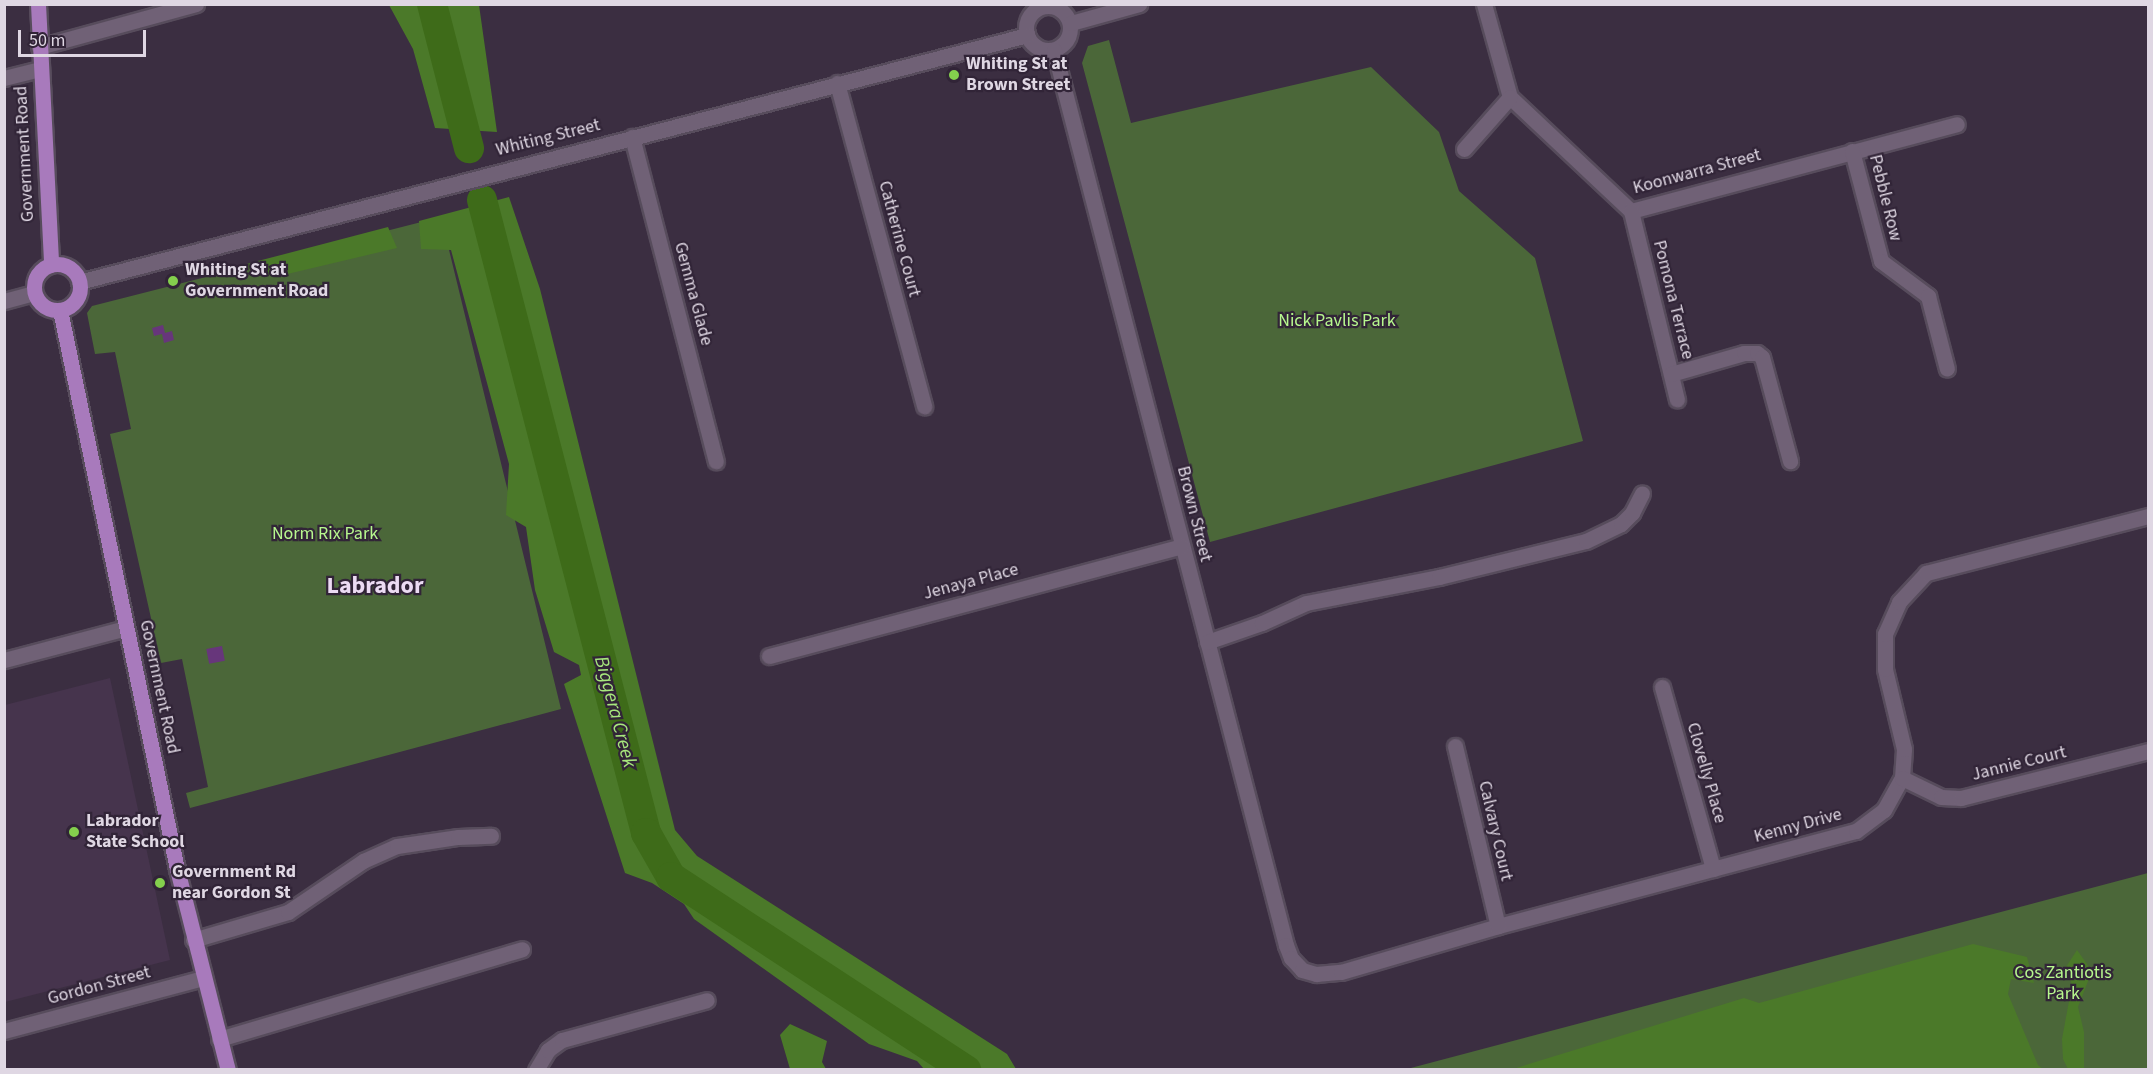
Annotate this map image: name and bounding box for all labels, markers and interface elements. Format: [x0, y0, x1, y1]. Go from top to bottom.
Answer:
scale bar [21, 18, 148, 56]
text: 50 m [29, 28, 65, 53]
place label: Whiting St at Brown Street [966, 54, 1070, 97]
marker: Whiting St at Brown Street [947, 68, 961, 82]
street label: Government Road [11, 85, 39, 223]
street label: Whiting Street [494, 115, 602, 161]
street label: Koonwarra Street [1631, 145, 1763, 199]
street label: Pebble Row [1864, 152, 1906, 244]
street label: Catherine Court [873, 179, 925, 299]
street label: Pomona Terrace [1648, 238, 1698, 362]
street label: Gemma Glade [669, 240, 717, 348]
place label: Whiting St at Government Road [185, 260, 328, 302]
marker: Whiting St at Government Road [166, 274, 180, 288]
park label: Nick Pavlis Park [1278, 310, 1396, 332]
street label: Brown Street [1172, 464, 1216, 564]
park label: Norm Rix Park [272, 523, 378, 545]
street label: Jenaya Place [921, 559, 1021, 605]
district label: Labrador [327, 572, 423, 600]
street label: Government Road [134, 618, 184, 756]
water label: Biggera Creek [589, 654, 641, 770]
street label: Clovelly Place [1681, 720, 1731, 826]
street label: Jannie Court [1970, 742, 2068, 786]
street label: Calvary Court [1473, 779, 1517, 883]
street label: Kenny Drive [1752, 804, 1844, 848]
place label: Labrador State School [86, 811, 185, 854]
marker: Labrador State School [67, 825, 81, 839]
place label: Government Rd near Gordon St [172, 862, 296, 904]
marker: Government Rd near Gordon St [153, 876, 167, 890]
street label: Gordon Street [45, 962, 153, 1010]
park label: Cos Zantiotis Park [2014, 963, 2112, 1006]

